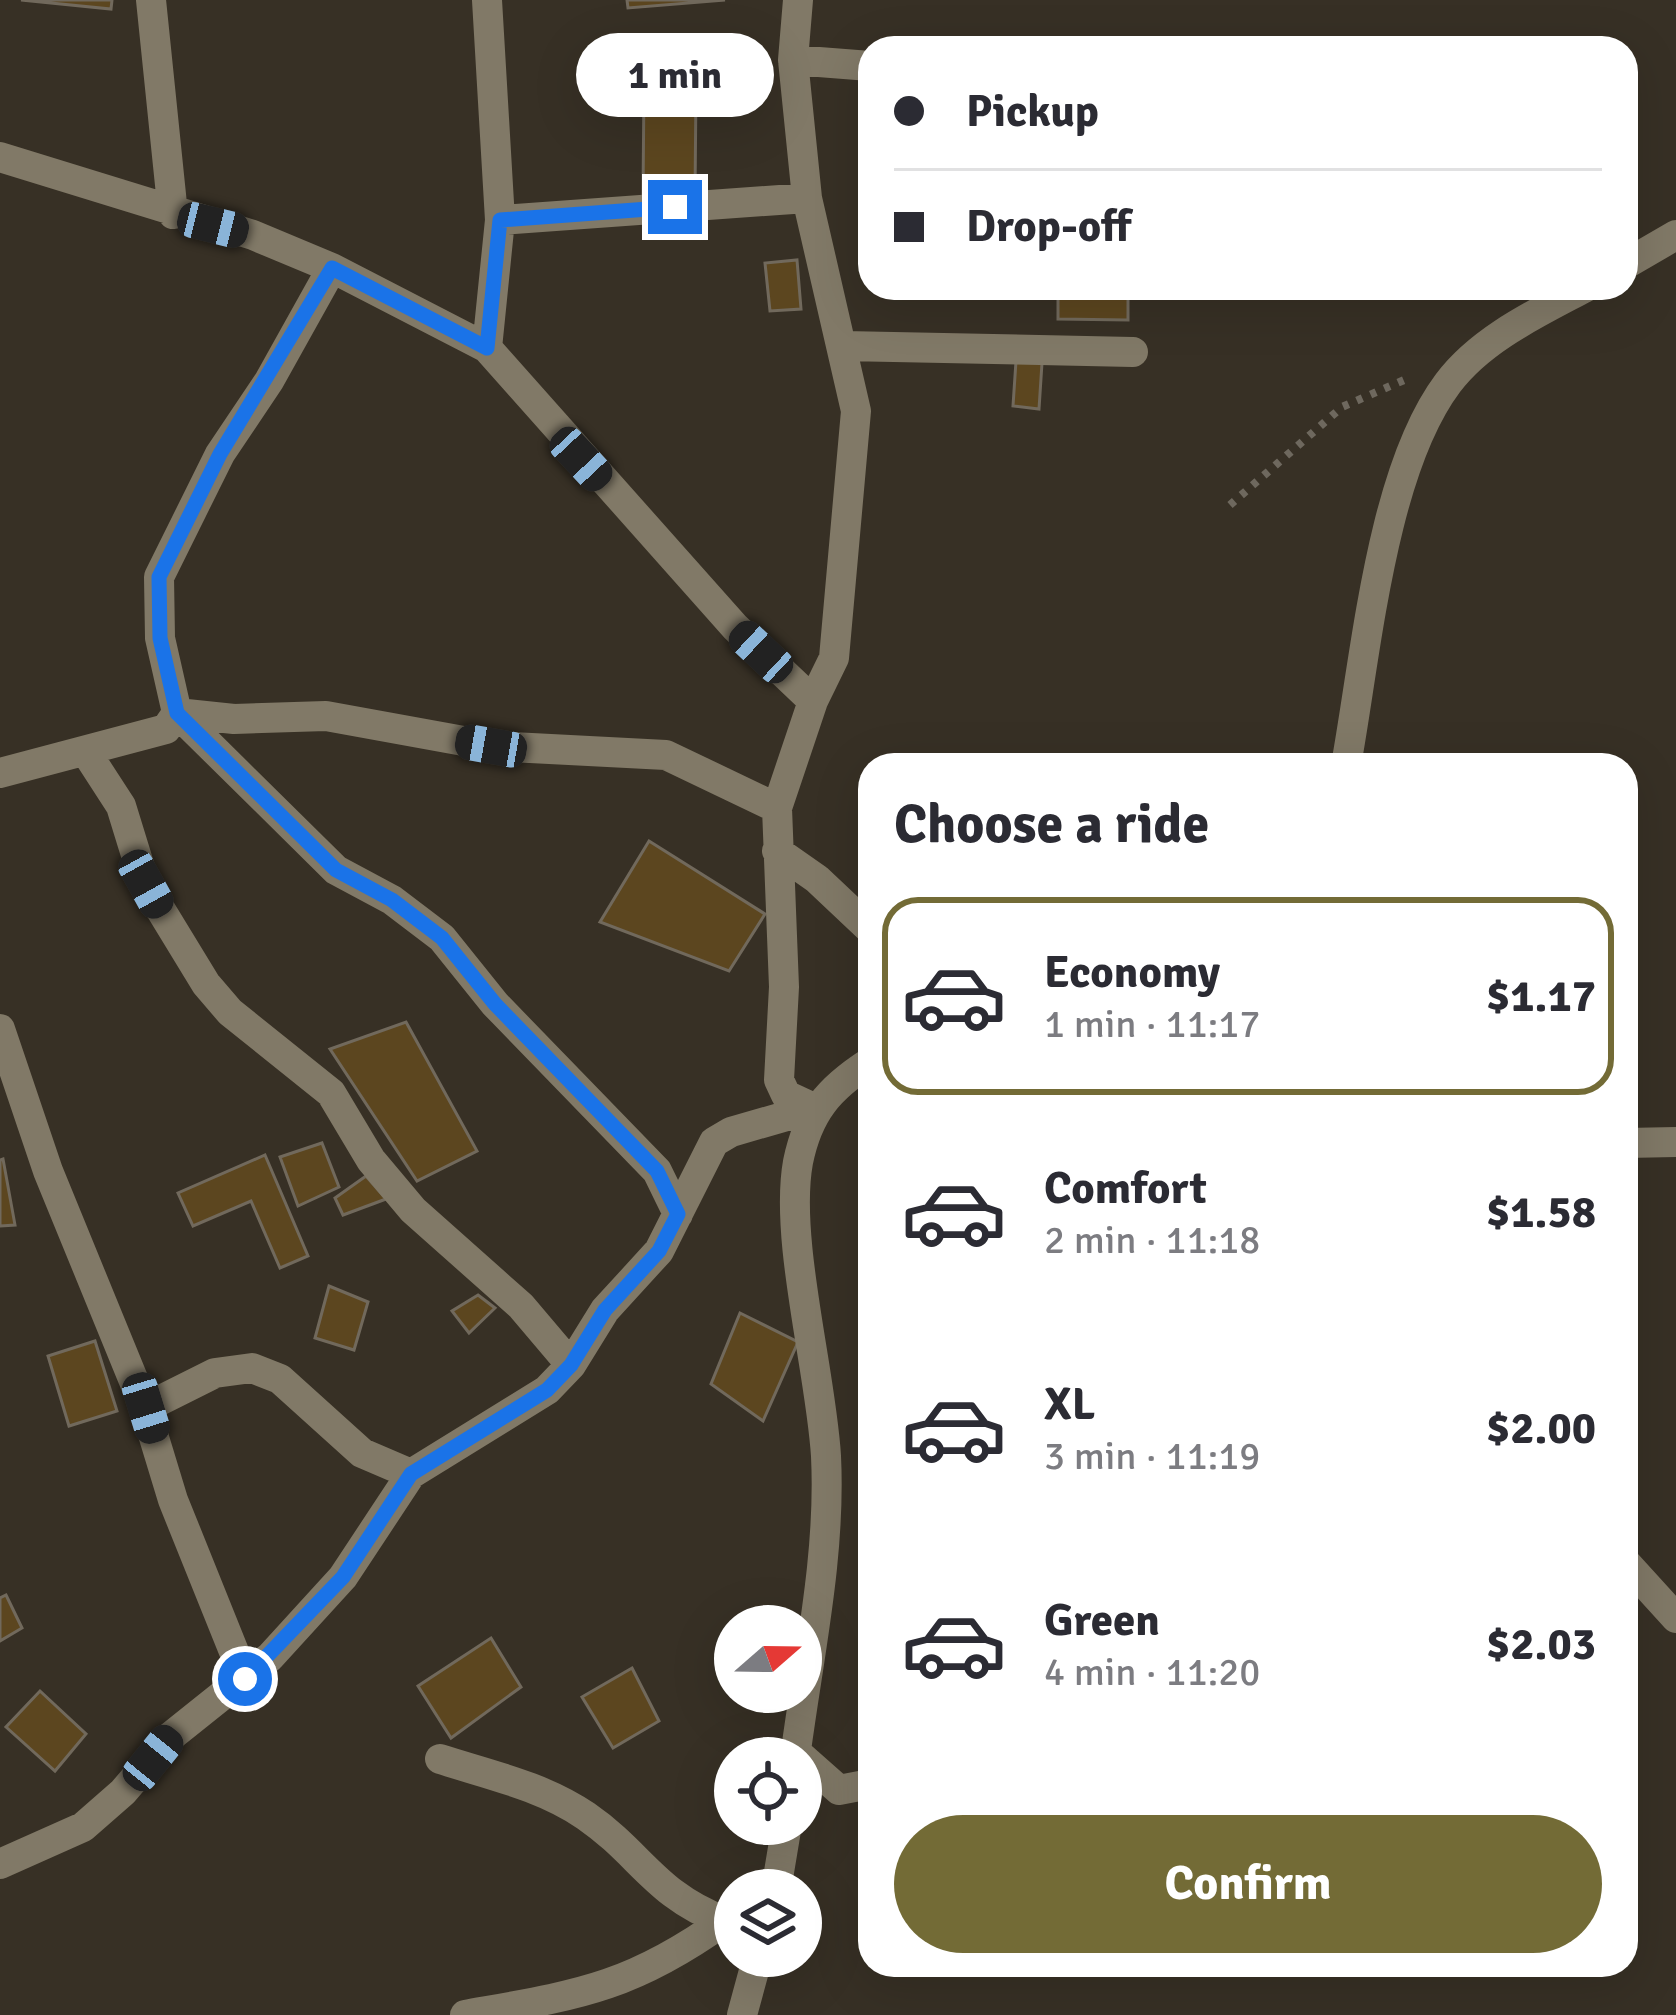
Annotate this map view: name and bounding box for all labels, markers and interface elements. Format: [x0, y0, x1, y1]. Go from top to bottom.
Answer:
callout: 1 min [576, 33, 774, 117]
text: 1 min [628, 51, 722, 99]
text: Pickup [966, 84, 1099, 139]
route end [648, 180, 702, 234]
car [174, 199, 252, 251]
text: Drop-off [966, 199, 1131, 254]
car [543, 420, 619, 498]
car [722, 614, 800, 690]
car [452, 722, 530, 770]
text: Choose a ride [894, 791, 1209, 858]
car [113, 844, 179, 924]
icon: car [900, 942, 1008, 1050]
text: Economy [1044, 945, 1220, 1000]
text: $1.17 [1486, 969, 1596, 1024]
text: 1 min · 11:17 [1044, 1000, 1260, 1048]
icon: car [900, 1158, 1008, 1266]
text: Comfort [1044, 1161, 1207, 1216]
text: $1.58 [1486, 1185, 1596, 1240]
text: 2 min · 11:18 [1044, 1216, 1260, 1264]
car [118, 1368, 174, 1448]
icon: car [900, 1374, 1008, 1482]
text: XL [1044, 1377, 1095, 1432]
text: $2.00 [1486, 1401, 1596, 1456]
text: 3 min · 11:19 [1044, 1432, 1260, 1480]
icon: car [900, 1590, 1008, 1698]
text: Green [1044, 1593, 1160, 1648]
north arrow [714, 1605, 822, 1713]
map controls [714, 1605, 822, 1977]
text: $2.03 [1486, 1617, 1596, 1672]
text: 4 min · 11:20 [1044, 1648, 1260, 1696]
route start [218, 1652, 272, 1706]
car [116, 1719, 190, 1797]
button: locate [714, 1737, 822, 1845]
button: Confirm [894, 1815, 1602, 1953]
button: layers [714, 1869, 822, 1977]

